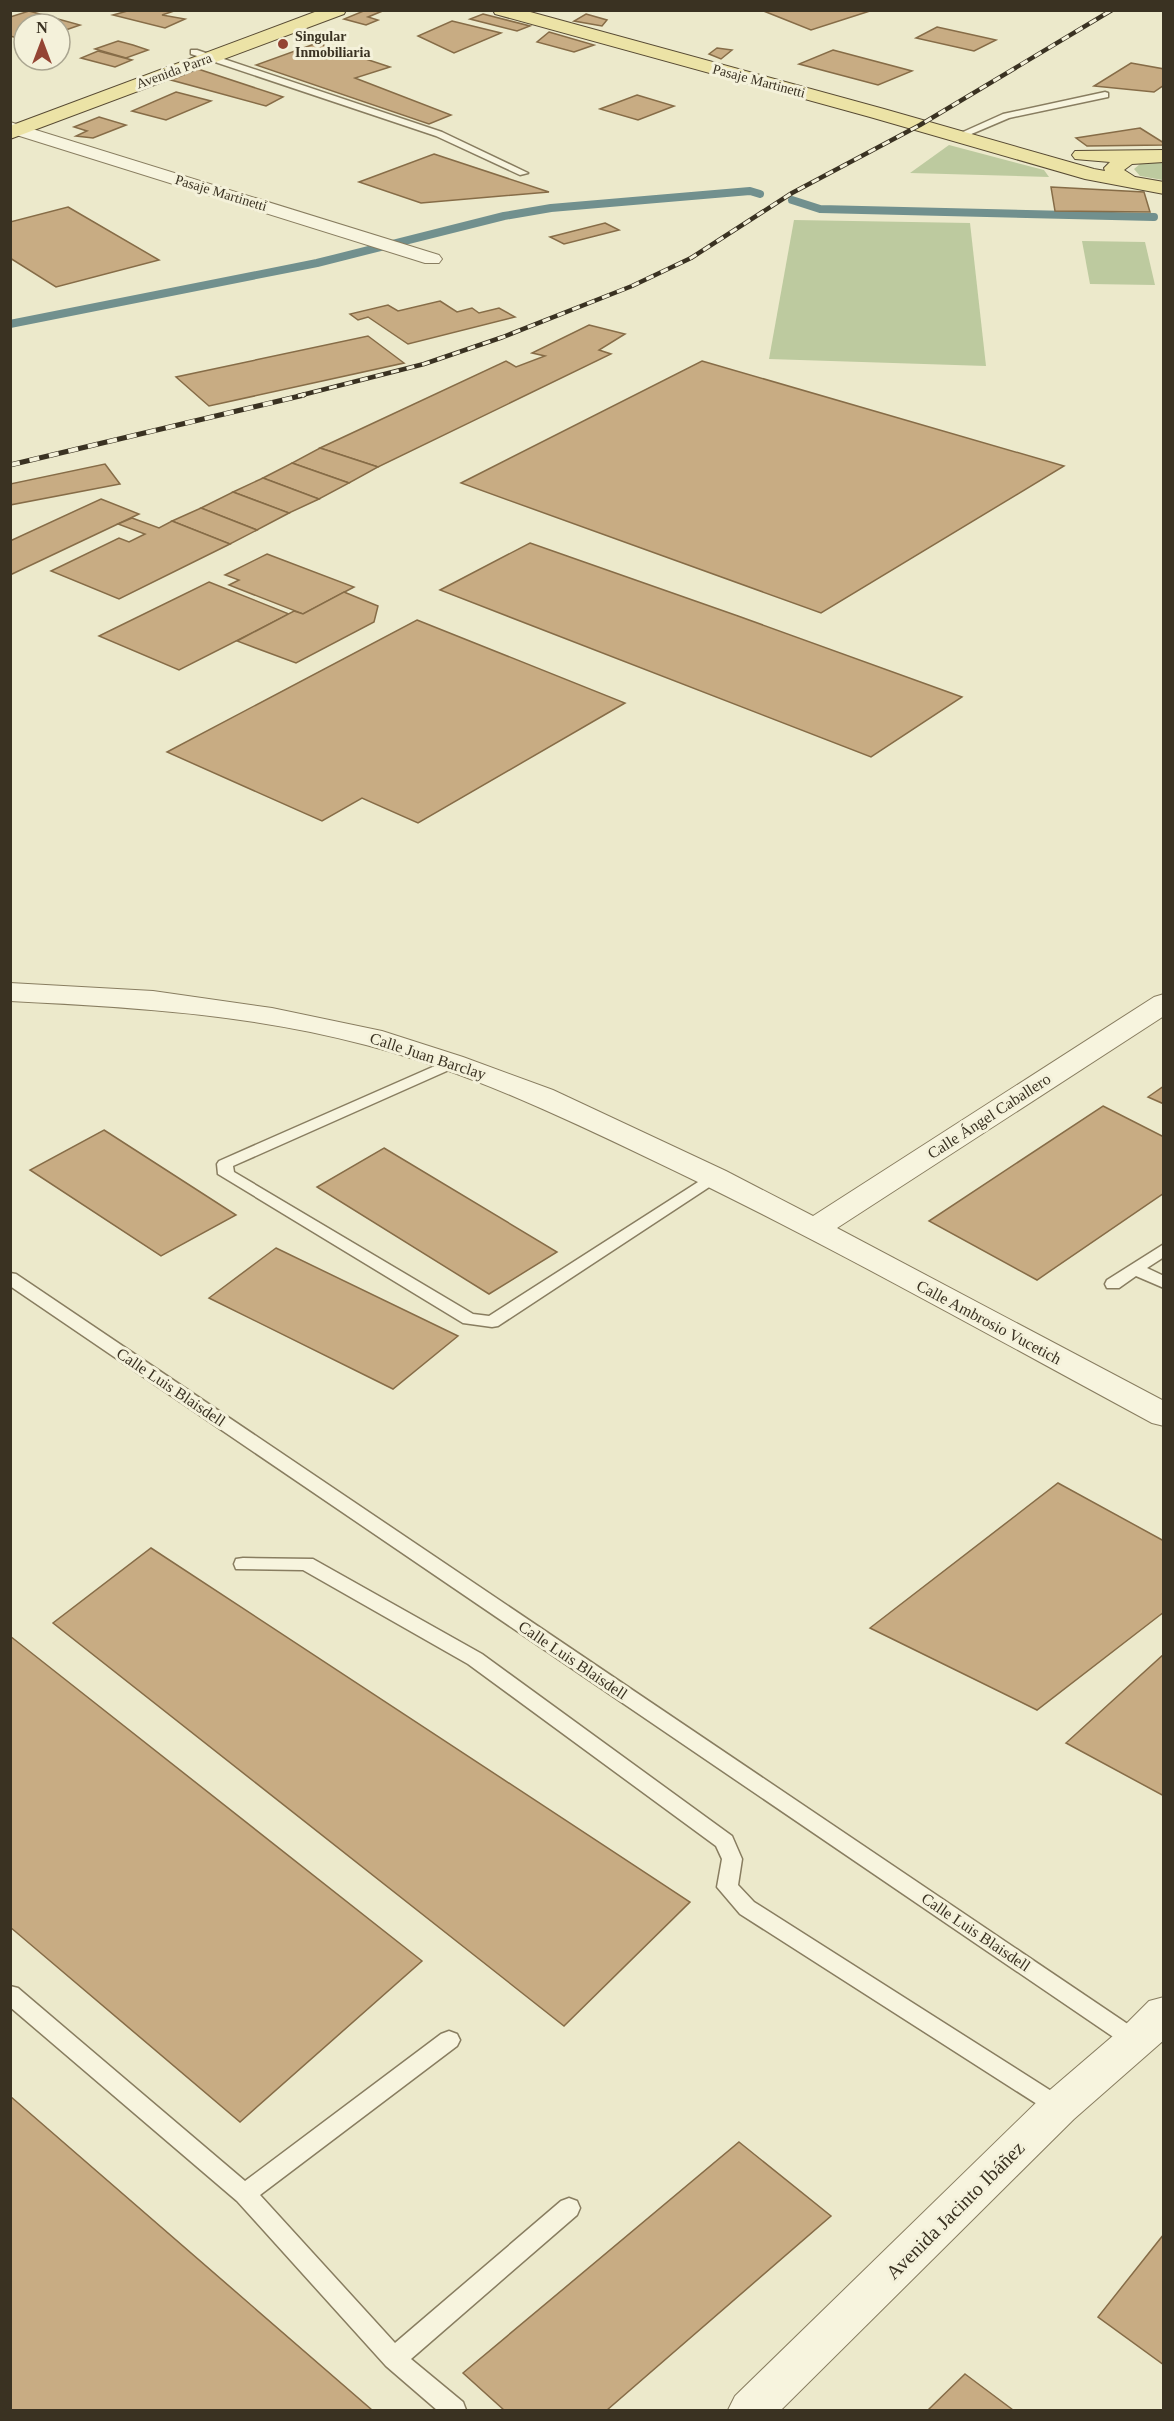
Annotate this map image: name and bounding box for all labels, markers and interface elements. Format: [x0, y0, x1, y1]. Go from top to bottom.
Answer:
north arrow [12, 12, 72, 72]
text: N [36, 19, 48, 36]
place label: Singular Inmobiliaria [295, 29, 370, 60]
marker: Singular Inmobiliaria [276, 37, 290, 51]
street label: Avenida Parra [134, 50, 215, 92]
street label: Pasaje Martinetti [711, 61, 807, 101]
street label: Pasaje Martinetti [173, 172, 269, 214]
street label: Calle Juan Barclay [368, 1029, 488, 1084]
street label: Calle Ángel Caballero [924, 1069, 1054, 1163]
street label: Calle Ambrosio Vucetich [914, 1277, 1064, 1367]
street label: Calle Luis Blaisdell [114, 1344, 229, 1430]
street label: Calle Luis Blaisdell [516, 1617, 631, 1703]
street label: Calle Luis Blaisdell [919, 1889, 1034, 1975]
street label: Avenida Jacinto Ibáñez [881, 2136, 1029, 2284]

